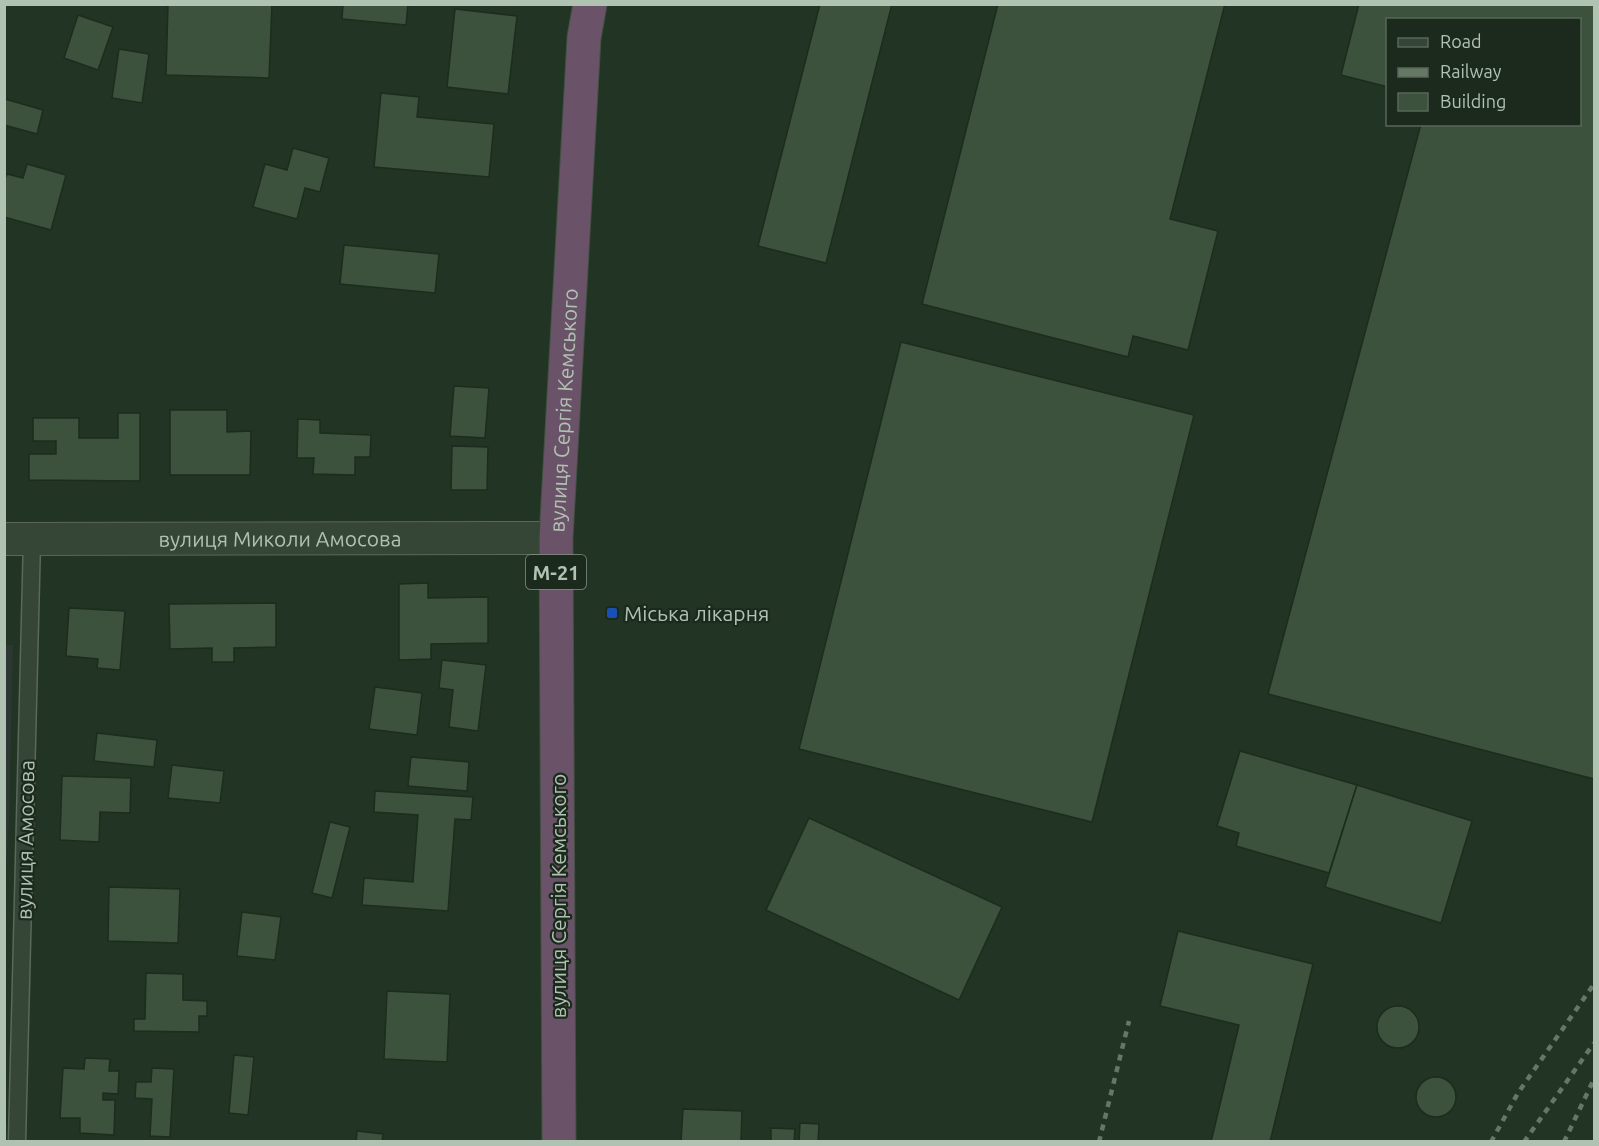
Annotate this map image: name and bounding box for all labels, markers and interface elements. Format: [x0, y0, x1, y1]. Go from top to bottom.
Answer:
legend [1386, 18, 1581, 126]
text: Road [1440, 31, 1482, 51]
text: Railway [1440, 61, 1502, 81]
text: Building [1440, 91, 1506, 111]
street label: вулиця Сергія Кемського [544, 287, 582, 533]
street label: вулиця Миколи Амосова [158, 526, 402, 551]
road number: М-21 [526, 555, 586, 589]
place label: Міська лікарня [624, 601, 769, 625]
marker: Міська лікарня [605, 606, 619, 620]
street label: вулиця Амосова [12, 760, 38, 920]
street label: вулиця Сергія Кемського [546, 774, 570, 1018]

